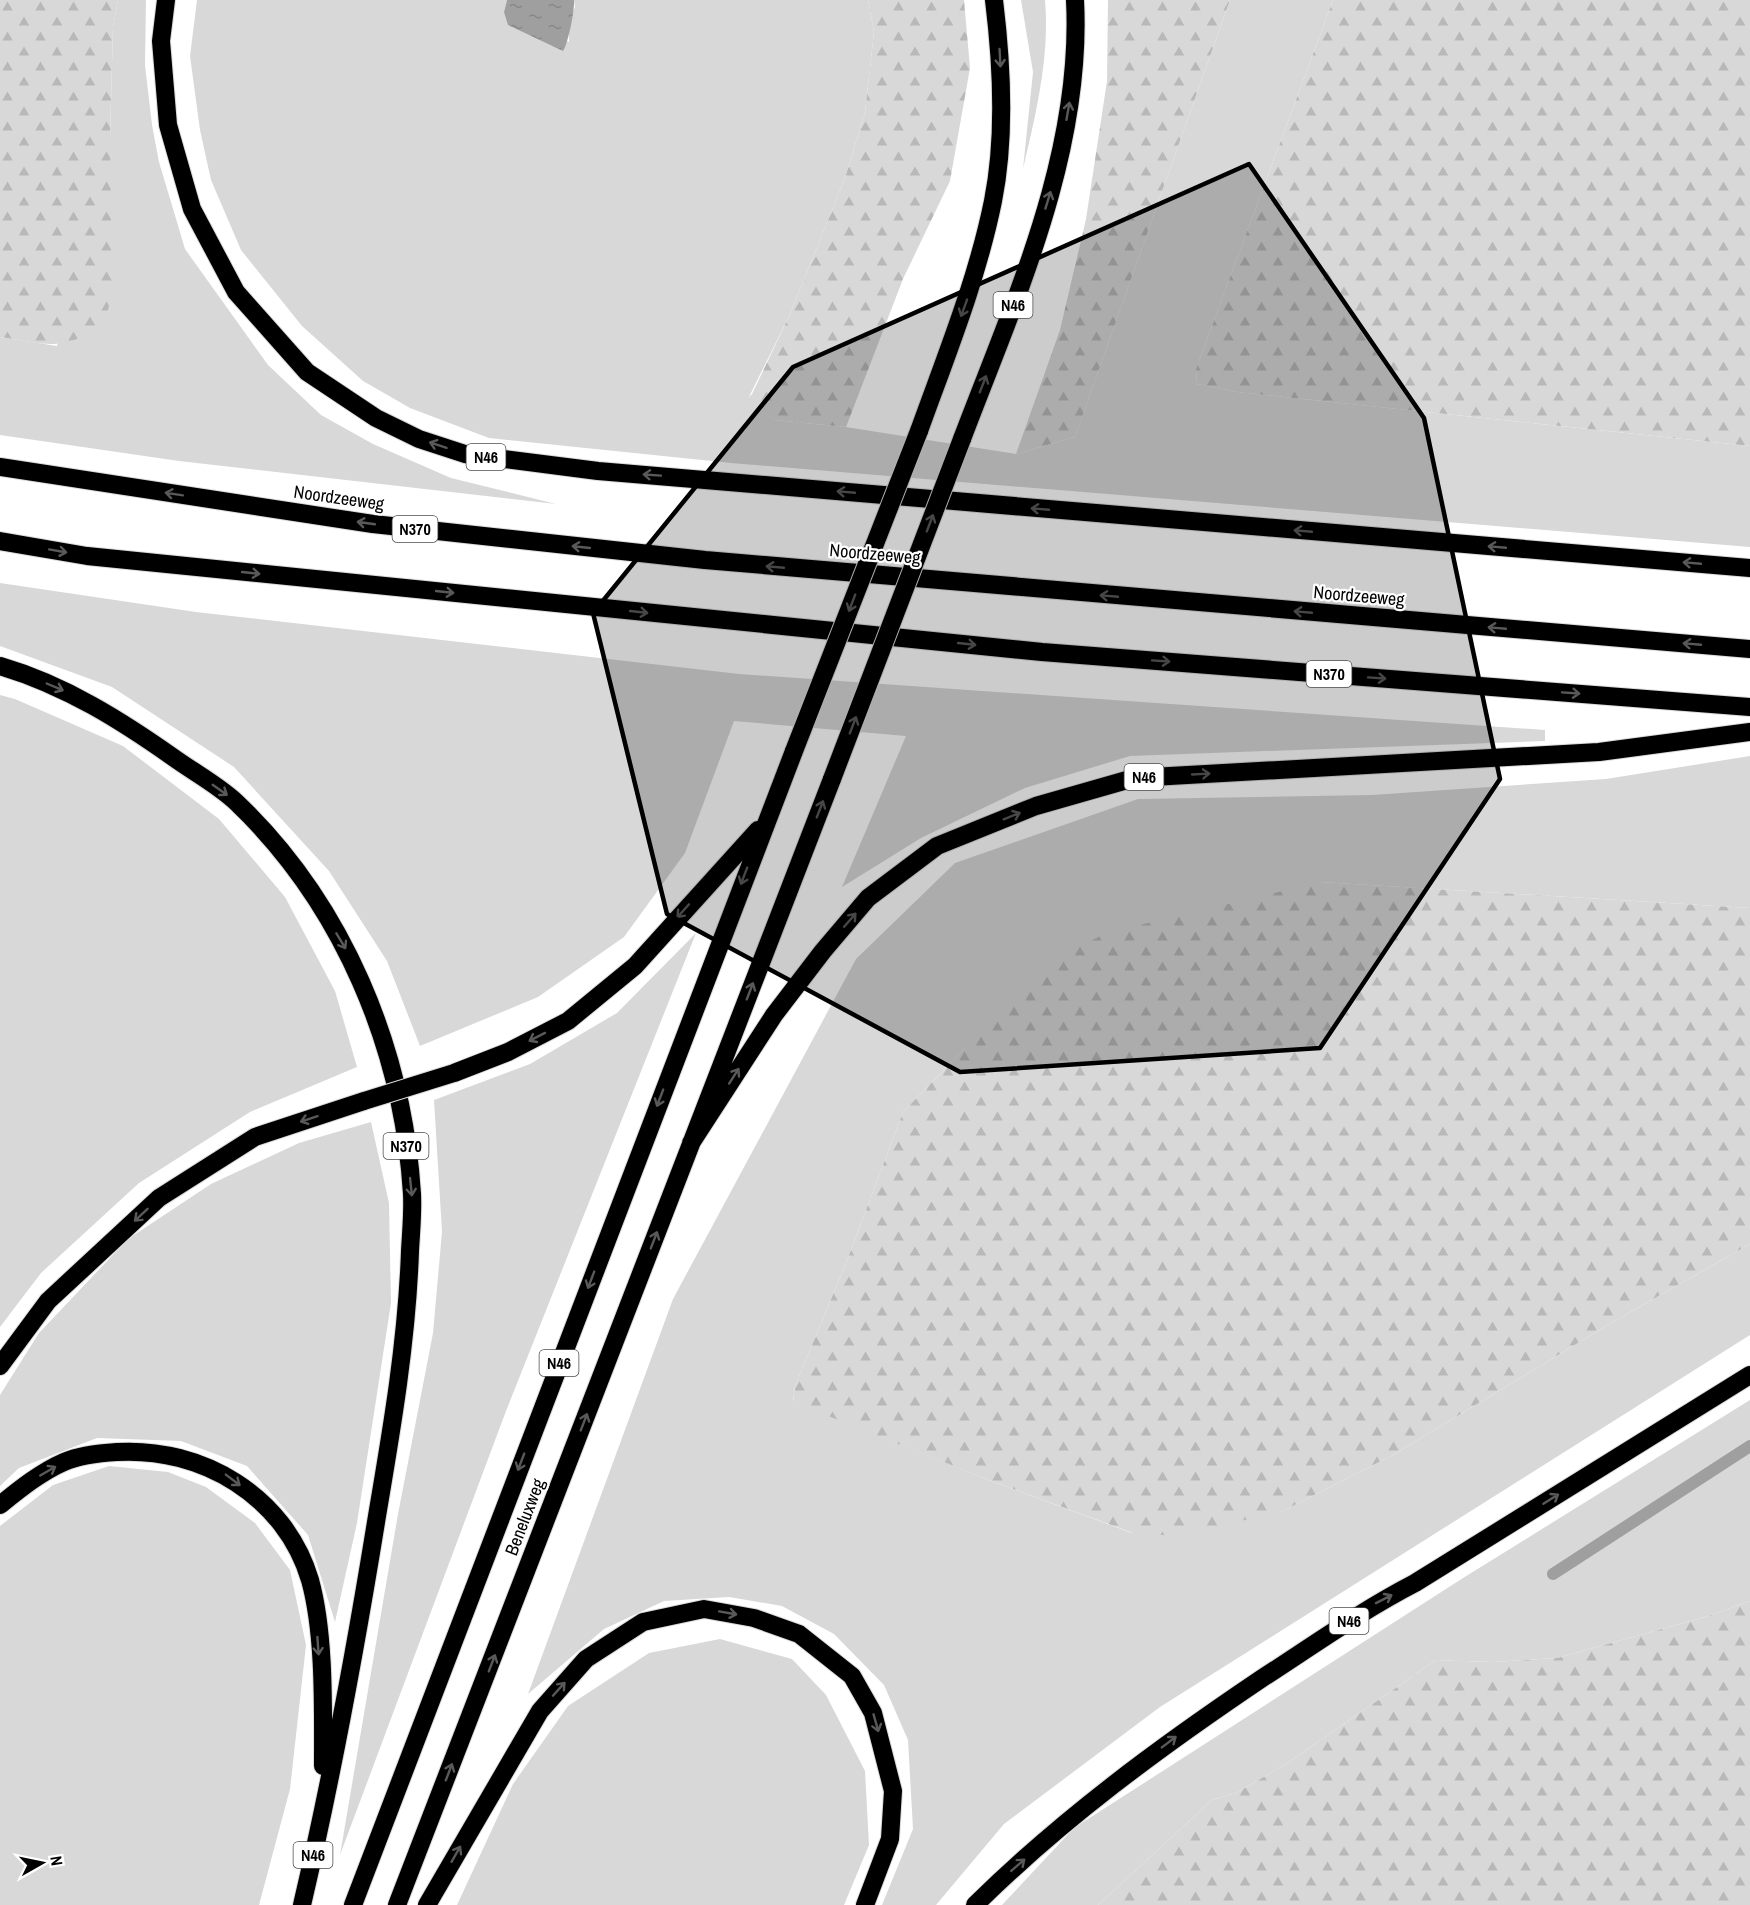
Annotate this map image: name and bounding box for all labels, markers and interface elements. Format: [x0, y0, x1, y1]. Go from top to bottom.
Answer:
one-way arrow [995, 48, 1006, 68]
one-way arrow [1063, 102, 1074, 122]
one-way arrow [1043, 191, 1054, 210]
road number: N46 [994, 292, 1032, 318]
one-way arrow [957, 299, 968, 317]
one-way arrow [978, 375, 989, 394]
one-way arrow [429, 439, 448, 450]
road number: N46 [466, 444, 506, 470]
one-way arrow [642, 469, 662, 480]
street label: Noordzeeweg [292, 479, 387, 516]
one-way arrow [836, 486, 856, 497]
one-way arrow [164, 488, 184, 499]
one-way arrow [1031, 503, 1051, 514]
one-way arrow [925, 514, 936, 533]
road number: N370 [392, 516, 438, 542]
one-way arrow [357, 518, 377, 529]
one-way arrow [1294, 525, 1313, 536]
street label: Noordzeeweg [829, 537, 922, 570]
one-way arrow [572, 541, 592, 552]
one-way arrow [1488, 541, 1508, 552]
one-way arrow [47, 546, 67, 557]
one-way arrow [1682, 557, 1702, 568]
one-way arrow [766, 561, 786, 572]
one-way arrow [241, 568, 261, 579]
street label: Noordzeeweg [1313, 579, 1406, 612]
one-way arrow [435, 587, 455, 598]
one-way arrow [1099, 590, 1119, 601]
one-way arrow [845, 594, 856, 612]
one-way arrow [1294, 606, 1314, 617]
one-way arrow [629, 607, 649, 618]
one-way arrow [1488, 622, 1508, 633]
one-way arrow [957, 639, 976, 650]
one-way arrow [1682, 639, 1702, 650]
one-way arrow [1151, 656, 1171, 667]
road number: N370 [1306, 661, 1352, 687]
one-way arrow [1366, 673, 1386, 684]
one-way arrow [45, 682, 63, 693]
one-way arrow [1561, 688, 1581, 699]
one-way arrow [848, 716, 859, 734]
road number: N46 [1124, 764, 1164, 790]
one-way arrow [1190, 768, 1210, 779]
one-way arrow [211, 784, 227, 796]
one-way arrow [816, 800, 827, 819]
one-way arrow [1002, 810, 1020, 821]
one-way arrow [738, 867, 749, 885]
one-way arrow [676, 904, 690, 919]
one-way arrow [843, 913, 857, 928]
one-way arrow [336, 932, 348, 949]
one-way arrow [745, 982, 756, 1000]
one-way arrow [528, 1032, 546, 1043]
one-way arrow [728, 1068, 741, 1085]
one-way arrow [654, 1088, 665, 1107]
one-way arrow [300, 1115, 319, 1126]
road number: N370 [384, 1133, 428, 1159]
one-way arrow [406, 1176, 417, 1196]
one-way arrow [133, 1207, 148, 1222]
one-way arrow [649, 1231, 660, 1250]
one-way arrow [584, 1270, 595, 1289]
road number: N46 [540, 1350, 578, 1376]
one-way arrow [579, 1413, 590, 1432]
one-way arrow [515, 1452, 526, 1471]
one-way arrow [39, 1465, 56, 1477]
one-way arrow [225, 1474, 241, 1487]
street label: Beneluxweg [498, 1474, 551, 1559]
one-way arrow [1542, 1492, 1559, 1504]
one-way arrow [1375, 1593, 1392, 1605]
one-way arrow [718, 1608, 737, 1619]
road number: N46 [1330, 1608, 1368, 1634]
one-way arrow [313, 1636, 324, 1656]
one-way arrow [487, 1654, 498, 1673]
one-way arrow [552, 1682, 566, 1697]
one-way arrow [871, 1713, 882, 1732]
one-way arrow [1161, 1736, 1177, 1749]
one-way arrow [444, 1764, 455, 1782]
north arrow [12, 1833, 72, 1893]
road number: N46 [294, 1842, 332, 1868]
one-way arrow [451, 1846, 463, 1863]
text: N [45, 1854, 68, 1867]
one-way arrow [1010, 1858, 1025, 1872]

